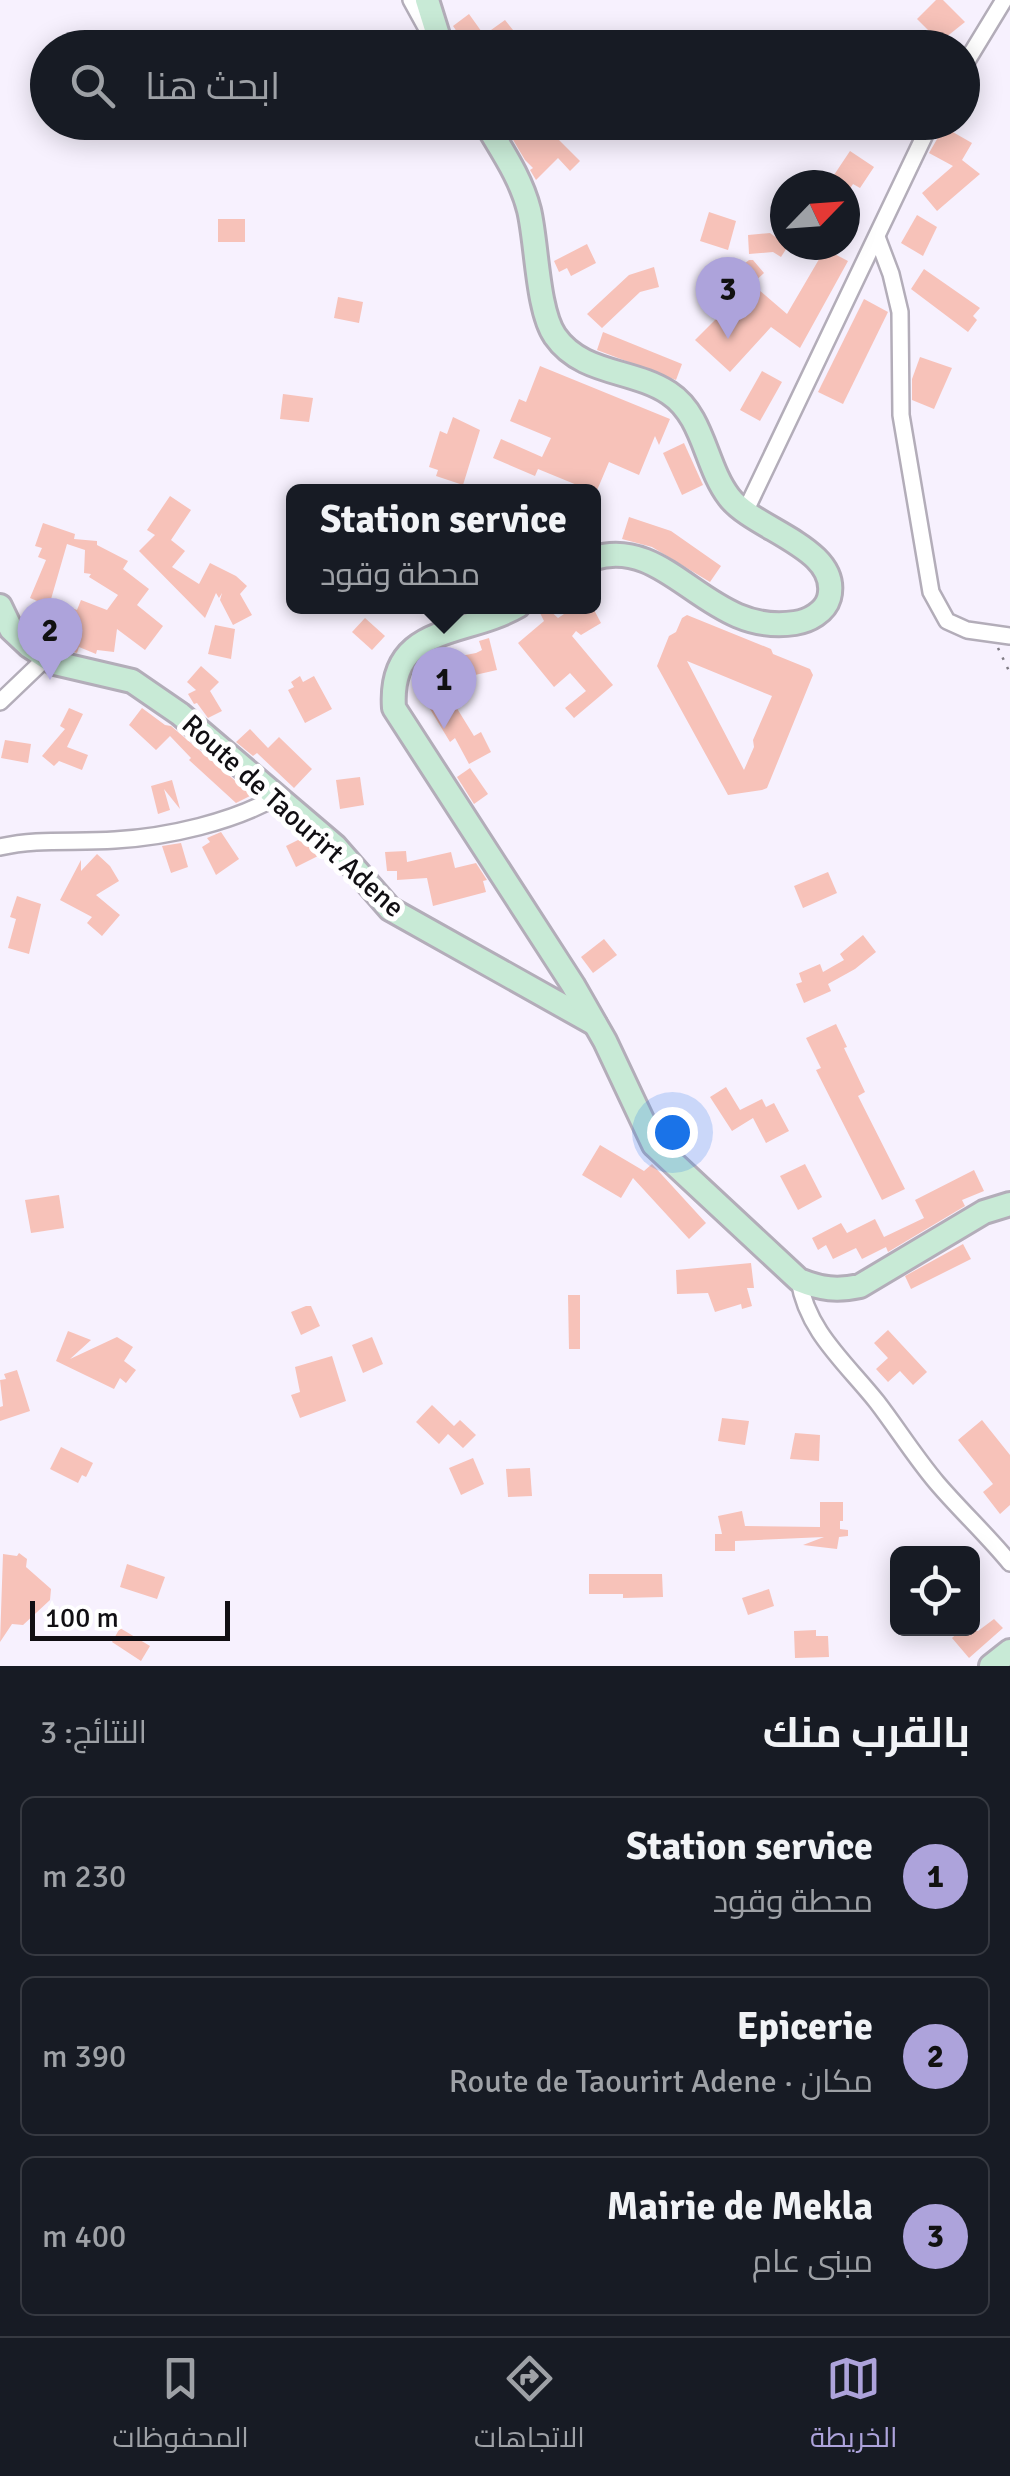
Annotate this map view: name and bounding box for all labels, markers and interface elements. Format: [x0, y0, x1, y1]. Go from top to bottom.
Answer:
search box [30, 30, 980, 140]
icon: search [65, 58, 120, 113]
text: ابحث هنا [145, 63, 280, 110]
north arrow [770, 170, 860, 260]
pin: 3 [696, 256, 760, 339]
popup [286, 484, 601, 614]
text: Station service [320, 496, 567, 543]
text: محطة وقود [320, 555, 480, 594]
pin: 2 [18, 598, 82, 680]
pin: 1 [412, 646, 476, 729]
street label: Route de Taourirt Adene [175, 707, 411, 925]
your location [647, 1107, 698, 1158]
map controls [890, 1546, 980, 1636]
button: locate [890, 1546, 980, 1636]
scale bar [30, 1596, 230, 1640]
text: 100 m [45, 1601, 119, 1635]
text: بالقرب منك [763, 1708, 970, 1759]
text: النتائج: 3 [40, 1713, 147, 1752]
text: Station service [626, 1823, 873, 1870]
text: 230 m [42, 1857, 126, 1896]
text: 1 [927, 1857, 944, 1896]
text: محطة وقود [713, 1882, 873, 1921]
text: Epicerie [737, 2003, 873, 2050]
text: 390 m [42, 2037, 126, 2076]
text: 2 [927, 2037, 944, 2076]
text: مكان · Route de Taourirt Adene [449, 2062, 873, 2101]
text: Mairie de Mekla [607, 2183, 873, 2230]
text: 400 m [42, 2217, 126, 2256]
text: 3 [927, 2217, 944, 2256]
text: مبنى عام [752, 2242, 873, 2281]
tab: المحفوظات [113, 2351, 249, 2463]
tab: الاتجاهات [474, 2351, 585, 2463]
tab: الخريطة [810, 2351, 897, 2463]

